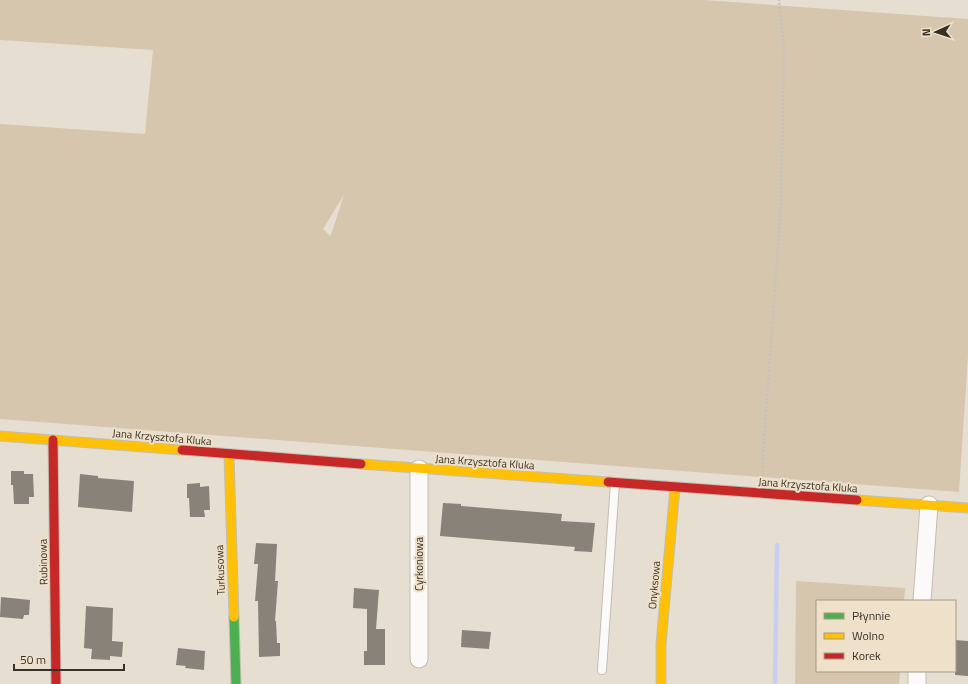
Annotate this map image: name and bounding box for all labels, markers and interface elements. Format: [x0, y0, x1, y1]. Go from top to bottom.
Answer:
north arrow [916, 12, 956, 52]
text: N [918, 28, 934, 37]
street label: Jana Krzysztofa Kluka [112, 425, 213, 449]
street label: Jana Krzysztofa Kluka [435, 451, 536, 473]
street label: Jana Krzysztofa Kluka [758, 474, 859, 496]
street label: Cyrkoniowa [411, 537, 427, 591]
street label: Rubinowa [35, 538, 51, 585]
street label: Turkusowa [211, 544, 229, 595]
street label: Onyksowa [644, 560, 664, 610]
legend [816, 600, 956, 672]
text: Płynnie [852, 606, 890, 625]
text: Wolno [852, 626, 884, 645]
scale bar [14, 646, 124, 672]
text: Korek [852, 646, 881, 665]
text: 50 m [20, 650, 46, 669]

